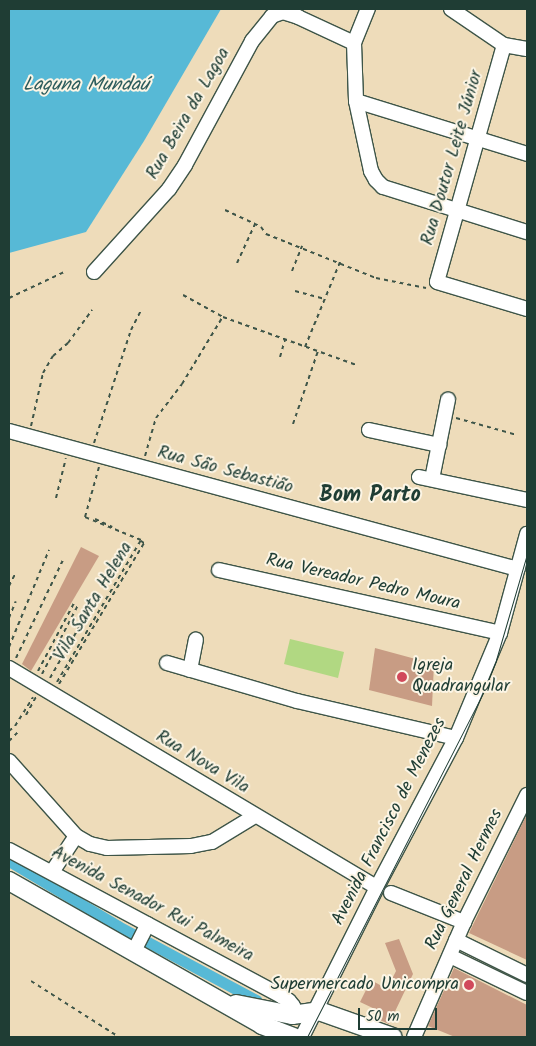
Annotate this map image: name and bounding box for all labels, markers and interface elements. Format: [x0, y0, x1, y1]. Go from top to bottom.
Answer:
street label: Rua Beira da Lagoa [143, 44, 235, 184]
street label: Rua Doutor Leite Júnior [418, 68, 488, 248]
water label: Laguna Mundaú [23, 75, 149, 97]
street label: Rua São Sebastião [155, 443, 295, 499]
district label: Bom Parto [319, 483, 421, 509]
street label: Vila Santa Helena [50, 539, 138, 665]
street label: Rua Vereador Pedro Moura [264, 550, 462, 616]
place label: Igreja Quadrangular [412, 656, 510, 699]
marker: Igreja Quadrangular [396, 671, 408, 683]
street label: Avenida Francisco de Menezes [328, 715, 452, 929]
street label: Rua Nova Vila [151, 727, 253, 799]
street label: Rua General Hermes [422, 806, 508, 954]
street label: Avenida Senador Rui Palmeira [47, 843, 257, 967]
place label: Supermercado Unicompra [271, 974, 459, 996]
marker: Supermercado Unicompra [463, 979, 475, 991]
scale bar [361, 998, 440, 1030]
text: 50 m [366, 1005, 400, 1029]

